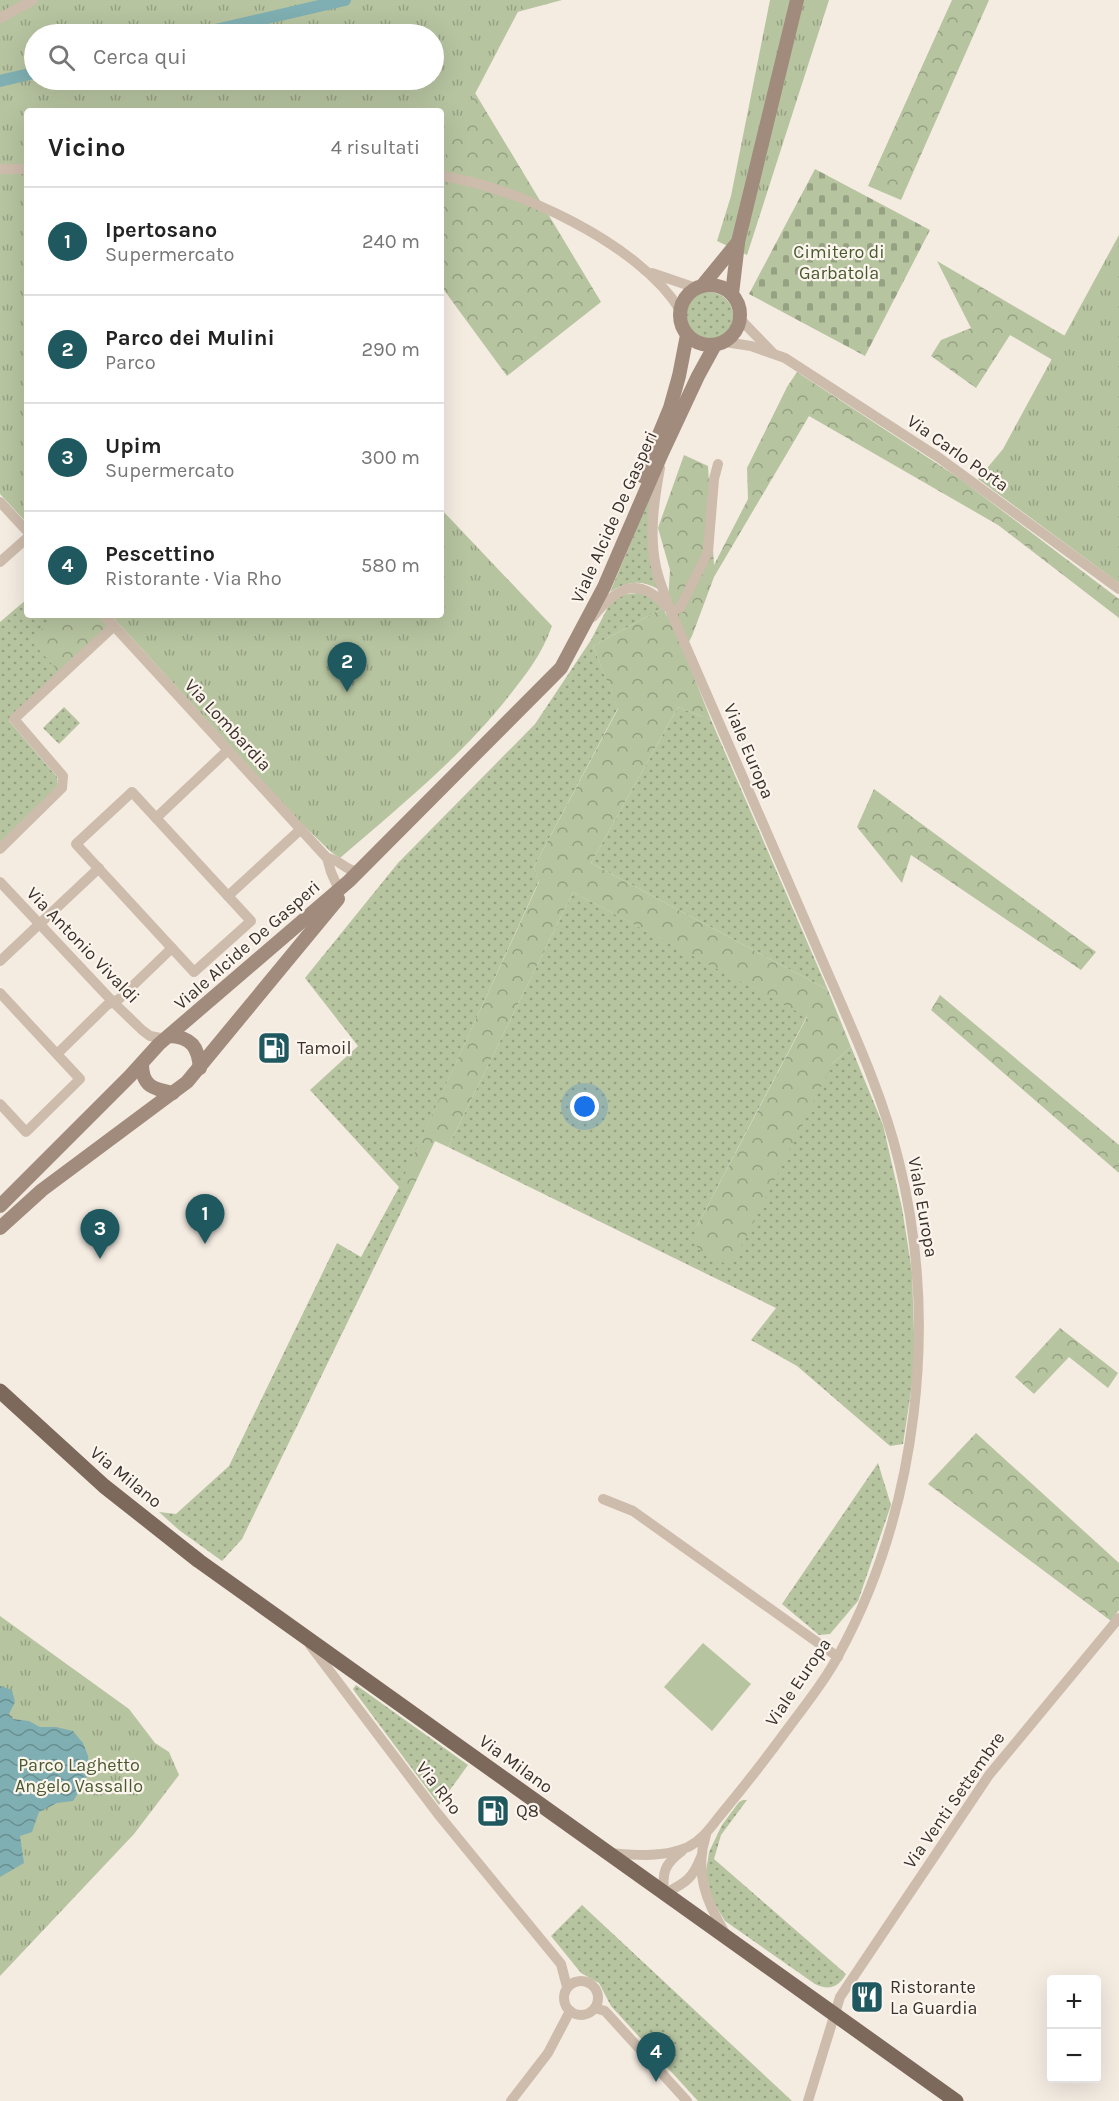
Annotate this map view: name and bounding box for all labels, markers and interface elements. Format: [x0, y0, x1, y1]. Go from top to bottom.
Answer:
search box [24, 24, 444, 90]
icon: search [45, 41, 78, 74]
text: Cerca qui [93, 44, 187, 70]
text: Vicino [48, 132, 125, 163]
text: 4 risultati [331, 136, 420, 159]
text: Ipertosano [105, 217, 217, 243]
text: 1 [64, 230, 71, 253]
text: 240 m [362, 230, 420, 253]
park label: Cimitero di Garbatola [793, 241, 885, 284]
text: Supermercato [105, 243, 234, 266]
text: Parco dei Mulini [105, 325, 275, 351]
text: 2 [61, 338, 74, 361]
text: 290 m [361, 338, 420, 361]
text: Parco [105, 351, 156, 374]
street label: Via Carlo Porta [903, 410, 1013, 496]
street label: Viale Alcide De Gasperi [566, 427, 662, 607]
text: Upim [105, 433, 162, 459]
text: 3 [61, 446, 74, 469]
text: 300 m [361, 446, 420, 469]
text: Supermercato [105, 459, 234, 482]
text: Pescettino [105, 541, 215, 567]
text: 4 [62, 554, 73, 577]
text: 580 m [361, 554, 420, 577]
text: Ristorante · Via Rho [105, 567, 282, 590]
pin: 2 [328, 642, 366, 692]
street label: Via Lombardia [180, 674, 276, 776]
street label: Viale Europa [719, 700, 779, 802]
street label: Viale Alcide De Gasperi [170, 876, 324, 1014]
street label: Via Antonio Vivaldi [22, 882, 144, 1008]
fuel station icon: Tamoil [256, 1030, 292, 1066]
place label: Tamoil [297, 1037, 351, 1059]
your location [570, 1092, 599, 1121]
street label: Viale Europa [903, 1155, 943, 1259]
pin: 1 [186, 1194, 224, 1244]
pin: 3 [80, 1210, 120, 1259]
street label: Via Milano [86, 1441, 166, 1513]
street label: Viale Europa [760, 1634, 836, 1730]
street label: Via Venti Settembre [899, 1727, 1009, 1873]
street label: Via Milano [475, 1730, 557, 1798]
park label: Parco Laghetto Angelo Vassallo [15, 1754, 143, 1797]
street label: Via Rho [411, 1757, 467, 1819]
fuel station icon: Q8 [475, 1793, 511, 1829]
place label: Q8 [516, 1800, 539, 1822]
map controls [1047, 1975, 1101, 2083]
button: + [1047, 1975, 1101, 2029]
place label: Ristorante La Guardia [890, 1976, 977, 2019]
restaurant icon: Ristorante La Guardia [849, 1979, 885, 2015]
button: − [1047, 2029, 1101, 2083]
pin: 4 [636, 2032, 676, 2082]

